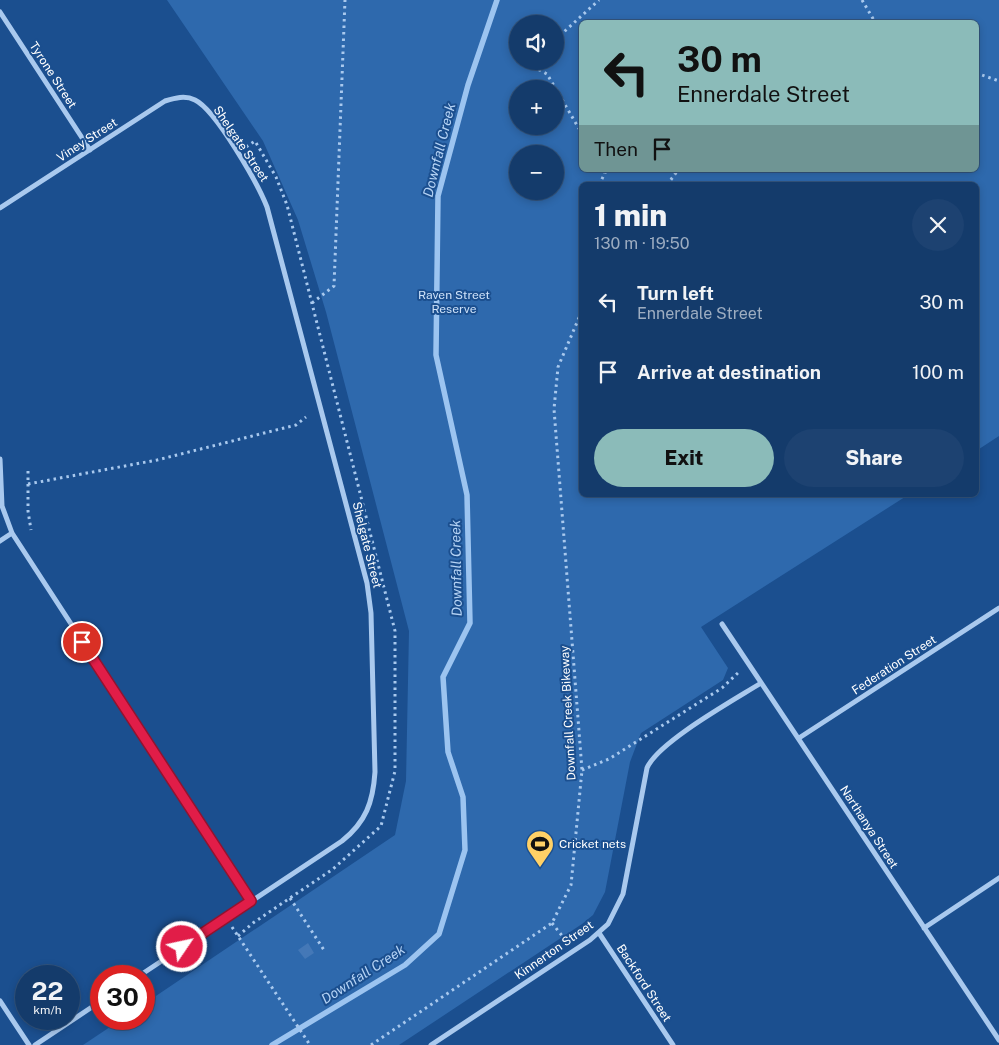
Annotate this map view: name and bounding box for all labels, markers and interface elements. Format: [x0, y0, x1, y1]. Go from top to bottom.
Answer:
map controls [509, 15, 564, 200]
button: sound [509, 15, 564, 70]
street label: Tyrone Street [26, 39, 80, 111]
text: 30 m [677, 39, 762, 80]
icon: left [594, 40, 659, 105]
button: + [509, 80, 564, 135]
text: Ennerdale Street [677, 81, 850, 107]
water label: Downfall Creek [420, 101, 459, 199]
street label: Shelgate Street [210, 103, 272, 185]
street label: Viney Street [54, 115, 120, 165]
icon: arrive [648, 135, 676, 163]
text: Then [594, 138, 638, 160]
button: − [509, 145, 564, 200]
text: 1 min [594, 197, 667, 233]
button: close [912, 199, 964, 251]
text: 130 m · 19:50 [594, 234, 690, 253]
text: Turn left [637, 282, 714, 304]
park label: Raven Street Reserve [418, 288, 490, 316]
icon: left [594, 288, 622, 316]
text: 30 m [919, 291, 964, 313]
text: Ennerdale Street [637, 304, 763, 323]
icon: arrive [594, 358, 622, 386]
text: Arrive at destination [637, 361, 821, 383]
text: 100 m [912, 361, 964, 383]
button: Exit [594, 429, 774, 487]
button: Share [784, 429, 964, 487]
street label: Shelgate Street [350, 500, 385, 590]
water label: Downfall Creek [447, 519, 465, 616]
pin [61, 621, 103, 663]
icon: arrive [68, 628, 96, 656]
street label: Federation Street [849, 632, 939, 698]
street label: Downfall Creek Bikeway [557, 645, 579, 781]
street label: Narthanya Street [837, 783, 901, 871]
sports icon: Cricket nets [525, 829, 555, 868]
place label: Cricket nets [559, 837, 626, 851]
street label: Kinnerton Street [512, 918, 596, 982]
position arrow [155, 920, 207, 972]
water label: Downfall Creek [318, 941, 408, 1007]
street label: Backford Street [614, 942, 674, 1024]
speed limit sign: 30 [90, 965, 155, 1030]
text: 22 [32, 976, 63, 1006]
text: km/h [33, 1003, 62, 1017]

